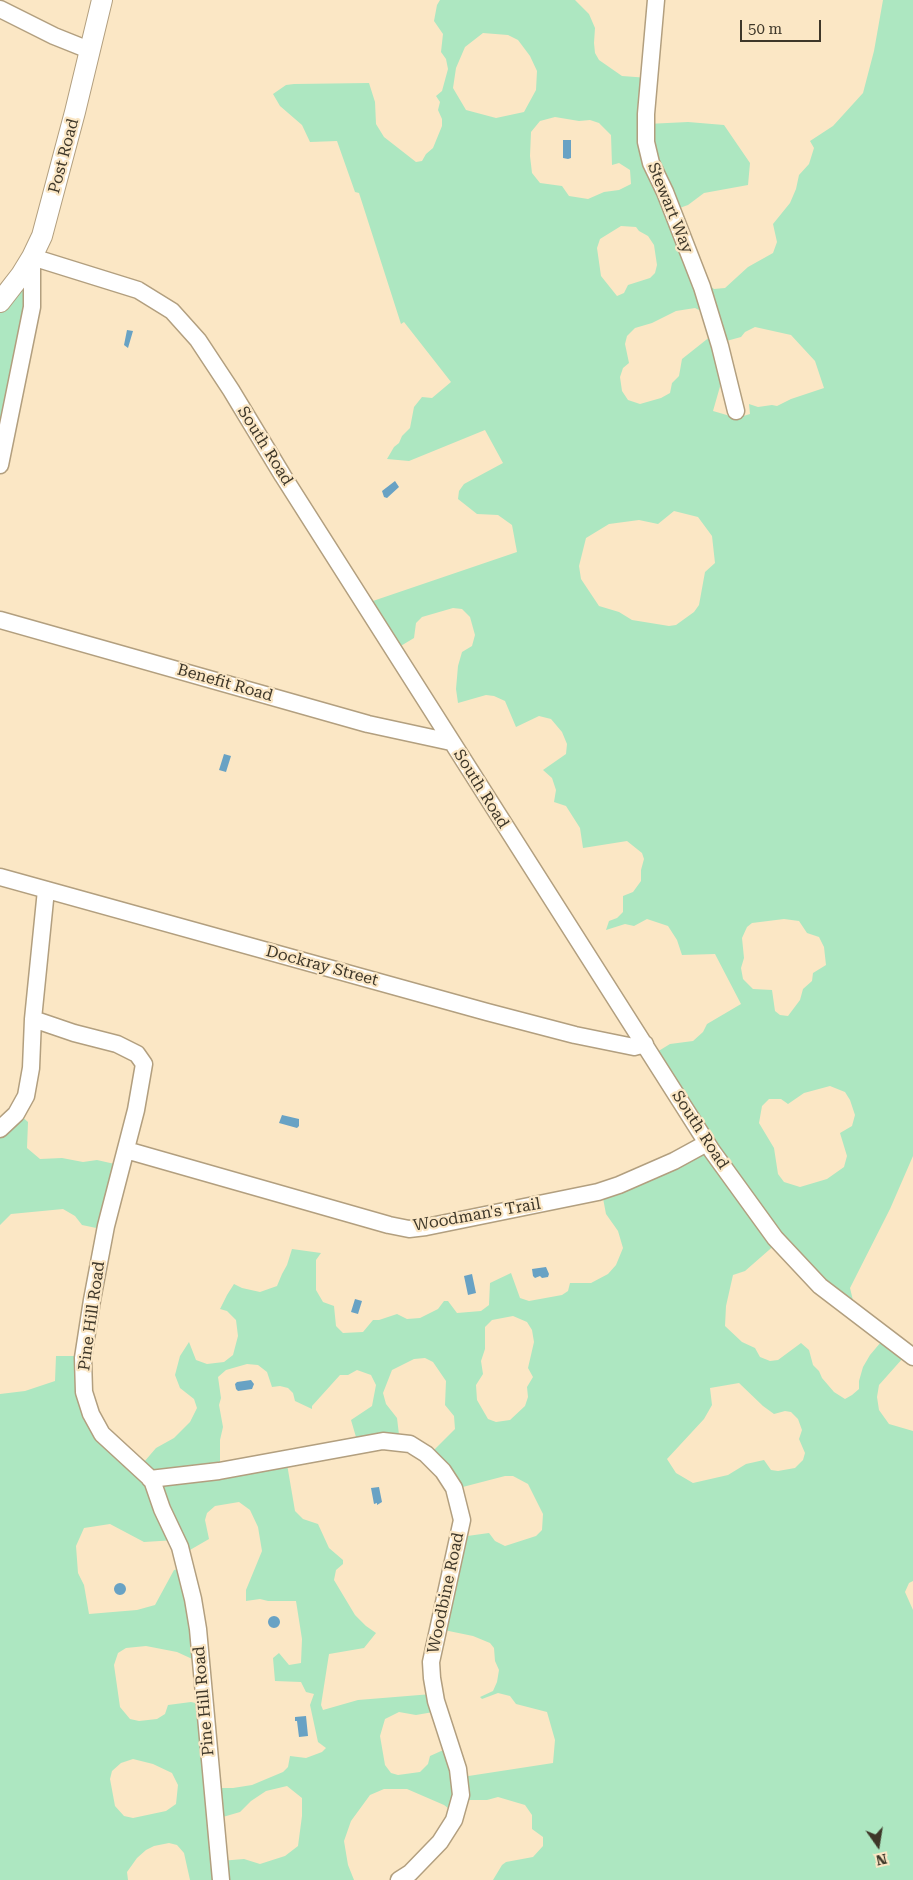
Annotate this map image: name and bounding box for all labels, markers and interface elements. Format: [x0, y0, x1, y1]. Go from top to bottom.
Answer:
scale bar [743, 10, 824, 42]
text: 50 m [748, 20, 782, 38]
street label: Post Road [45, 116, 83, 196]
street label: Stewart Way [643, 160, 697, 256]
street label: South Road [233, 403, 297, 489]
street label: Benefit Road [175, 660, 275, 706]
street label: South Road [449, 746, 513, 832]
street label: Dockray Street [264, 942, 380, 990]
street label: South Road [668, 1087, 732, 1173]
street label: Woodman's Trail [412, 1194, 542, 1236]
street label: Pine Hill Road [75, 1260, 109, 1372]
street label: Woodbine Road [424, 1531, 468, 1655]
street label: Pine Hill Road [190, 1645, 218, 1757]
north arrow [853, 1820, 903, 1870]
text: N [874, 1851, 888, 1869]

